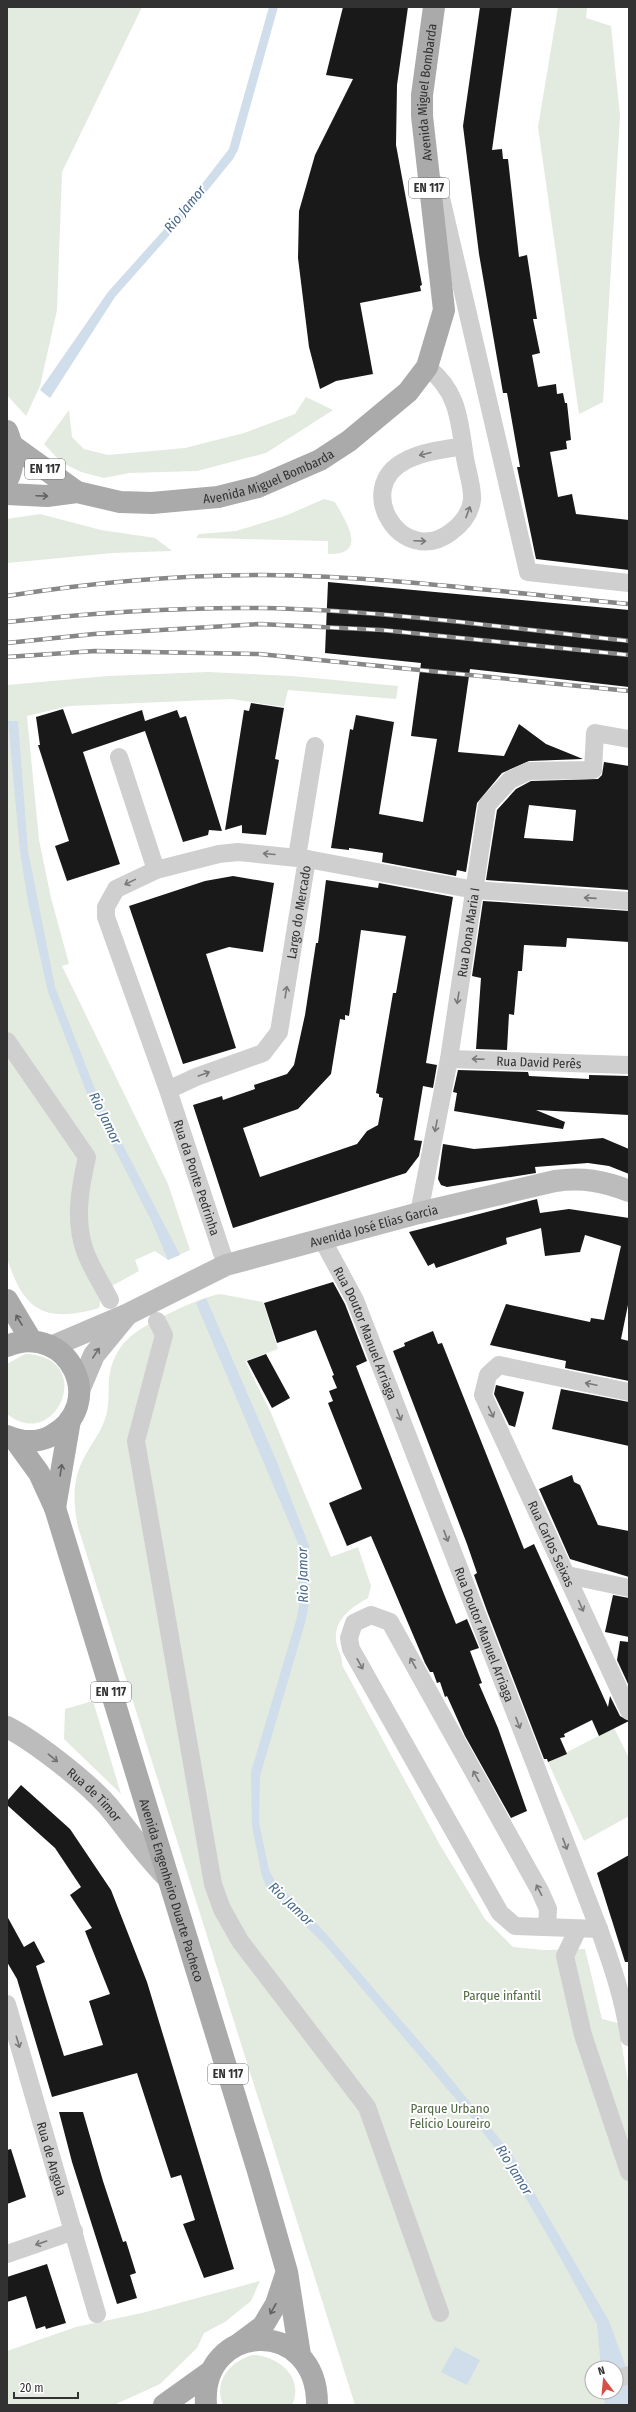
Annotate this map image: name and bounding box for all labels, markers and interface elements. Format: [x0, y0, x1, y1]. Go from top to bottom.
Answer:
street label: Avenida Miguel Bombarda [414, 22, 439, 162]
road number: EN 117 [409, 178, 449, 198]
water label: Rio Jamor [161, 181, 210, 236]
street label: Avenida Miguel Bombarda [202, 446, 336, 506]
one-way arrow [419, 450, 432, 458]
road number: EN 117 [25, 459, 65, 479]
one-way arrow [35, 492, 48, 500]
one-way arrow [464, 506, 472, 518]
one-way arrow [413, 537, 426, 544]
one-way arrow [263, 851, 276, 858]
street label: Largo do Mercado [283, 864, 313, 960]
one-way arrow [124, 879, 136, 887]
street label: Rua Dona Maria I [454, 887, 482, 978]
one-way arrow [584, 894, 597, 901]
one-way arrow [282, 986, 290, 999]
one-way arrow [454, 991, 462, 1004]
street label: Rua David Perês [496, 1053, 582, 1071]
one-way arrow [472, 1056, 485, 1063]
one-way arrow [198, 1070, 211, 1077]
water label: Rio Jamor [85, 1089, 125, 1148]
street label: Rua da Ponte Pedrinha [171, 1118, 223, 1237]
one-way arrow [432, 1119, 440, 1132]
street label: Avenida José Elias Garcia [308, 1201, 439, 1250]
street label: Rua Doutor Manuel Arriaga [331, 1264, 400, 1402]
one-way arrow [15, 1315, 23, 1326]
one-way arrow [92, 1348, 100, 1359]
one-way arrow [585, 1380, 598, 1388]
one-way arrow [488, 1405, 495, 1417]
one-way arrow [396, 1409, 404, 1421]
one-way arrow [57, 1464, 65, 1477]
street label: Rua Carlos Seixas [525, 1498, 578, 1589]
one-way arrow [443, 1530, 451, 1542]
water label: Rio Jamor [294, 1546, 312, 1603]
street label: Rua Doutor Manuel Arriaga [452, 1565, 518, 1704]
one-way arrow [578, 1599, 585, 1611]
one-way arrow [408, 1657, 416, 1669]
one-way arrow [356, 1658, 364, 1670]
road number: EN 117 [91, 1682, 131, 1702]
one-way arrow [515, 1717, 523, 1729]
one-way arrow [47, 1754, 58, 1763]
street label: Rua de Timor [64, 1764, 125, 1825]
one-way arrow [472, 1771, 480, 1783]
street label: Avenida Engenheiro Duarte Pacheco [137, 1797, 207, 1984]
one-way arrow [561, 1838, 569, 1850]
water label: Rio Jamor [265, 1879, 318, 1930]
one-way arrow [535, 1884, 542, 1896]
park label: Parque infantil [463, 1988, 542, 2003]
one-way arrow [15, 2035, 22, 2048]
road number: EN 117 [208, 2064, 248, 2084]
park label: Parque Urbano Felício Loureiro [409, 2101, 491, 2131]
street label: Rua de Angola [34, 2120, 70, 2197]
water label: Rio Jamor [492, 2142, 537, 2199]
one-way arrow [35, 2239, 47, 2247]
one-way arrow [268, 2303, 276, 2315]
north arrow [584, 2360, 624, 2400]
text: N [596, 2364, 606, 2378]
scale bar [14, 2374, 78, 2400]
text: 20 m [20, 2381, 44, 2395]

